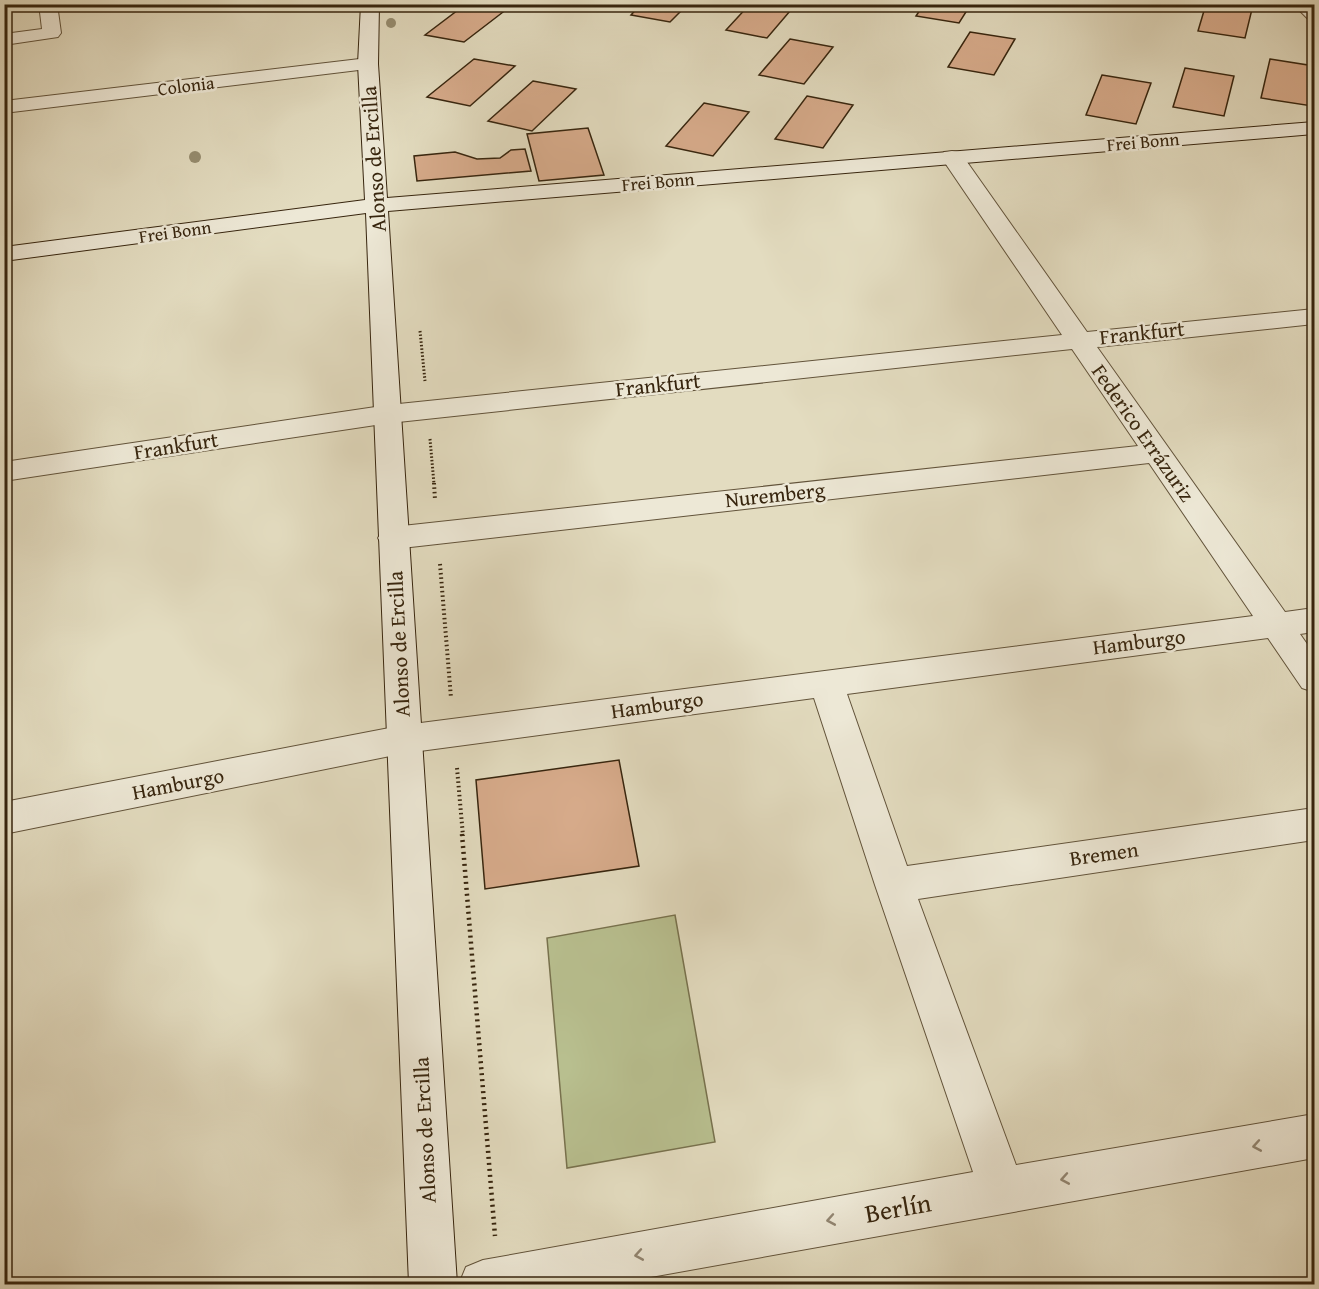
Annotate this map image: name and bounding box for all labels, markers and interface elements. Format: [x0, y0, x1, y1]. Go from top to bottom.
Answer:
street label: Colonia [156, 69, 216, 102]
street label: Alonso de Ercilla [353, 85, 394, 233]
street label: Frei Bonn [1105, 125, 1180, 158]
street label: Frei Bonn [620, 165, 695, 198]
street label: Frei Bonn [137, 213, 213, 250]
street label: Frankfurt [1098, 313, 1187, 352]
street label: Federico Errázuriz [1084, 358, 1202, 508]
street label: Frankfurt [614, 365, 703, 404]
street label: Frankfurt [131, 423, 221, 467]
street label: Nuremberg [723, 474, 827, 515]
street label: Alonso de Ercilla [379, 570, 418, 718]
street label: Hamburgo [1091, 620, 1187, 663]
street label: Hamburgo [609, 683, 705, 726]
street label: Hamburgo [129, 759, 227, 808]
street label: Bremen [1068, 833, 1140, 874]
street label: Alonso de Ercilla [405, 1056, 444, 1204]
one-way arrow [1252, 1139, 1262, 1151]
one-way arrow [1060, 1172, 1070, 1185]
street label: Berlín [862, 1182, 935, 1233]
one-way arrow [827, 1213, 837, 1226]
one-way arrow [635, 1248, 645, 1261]

